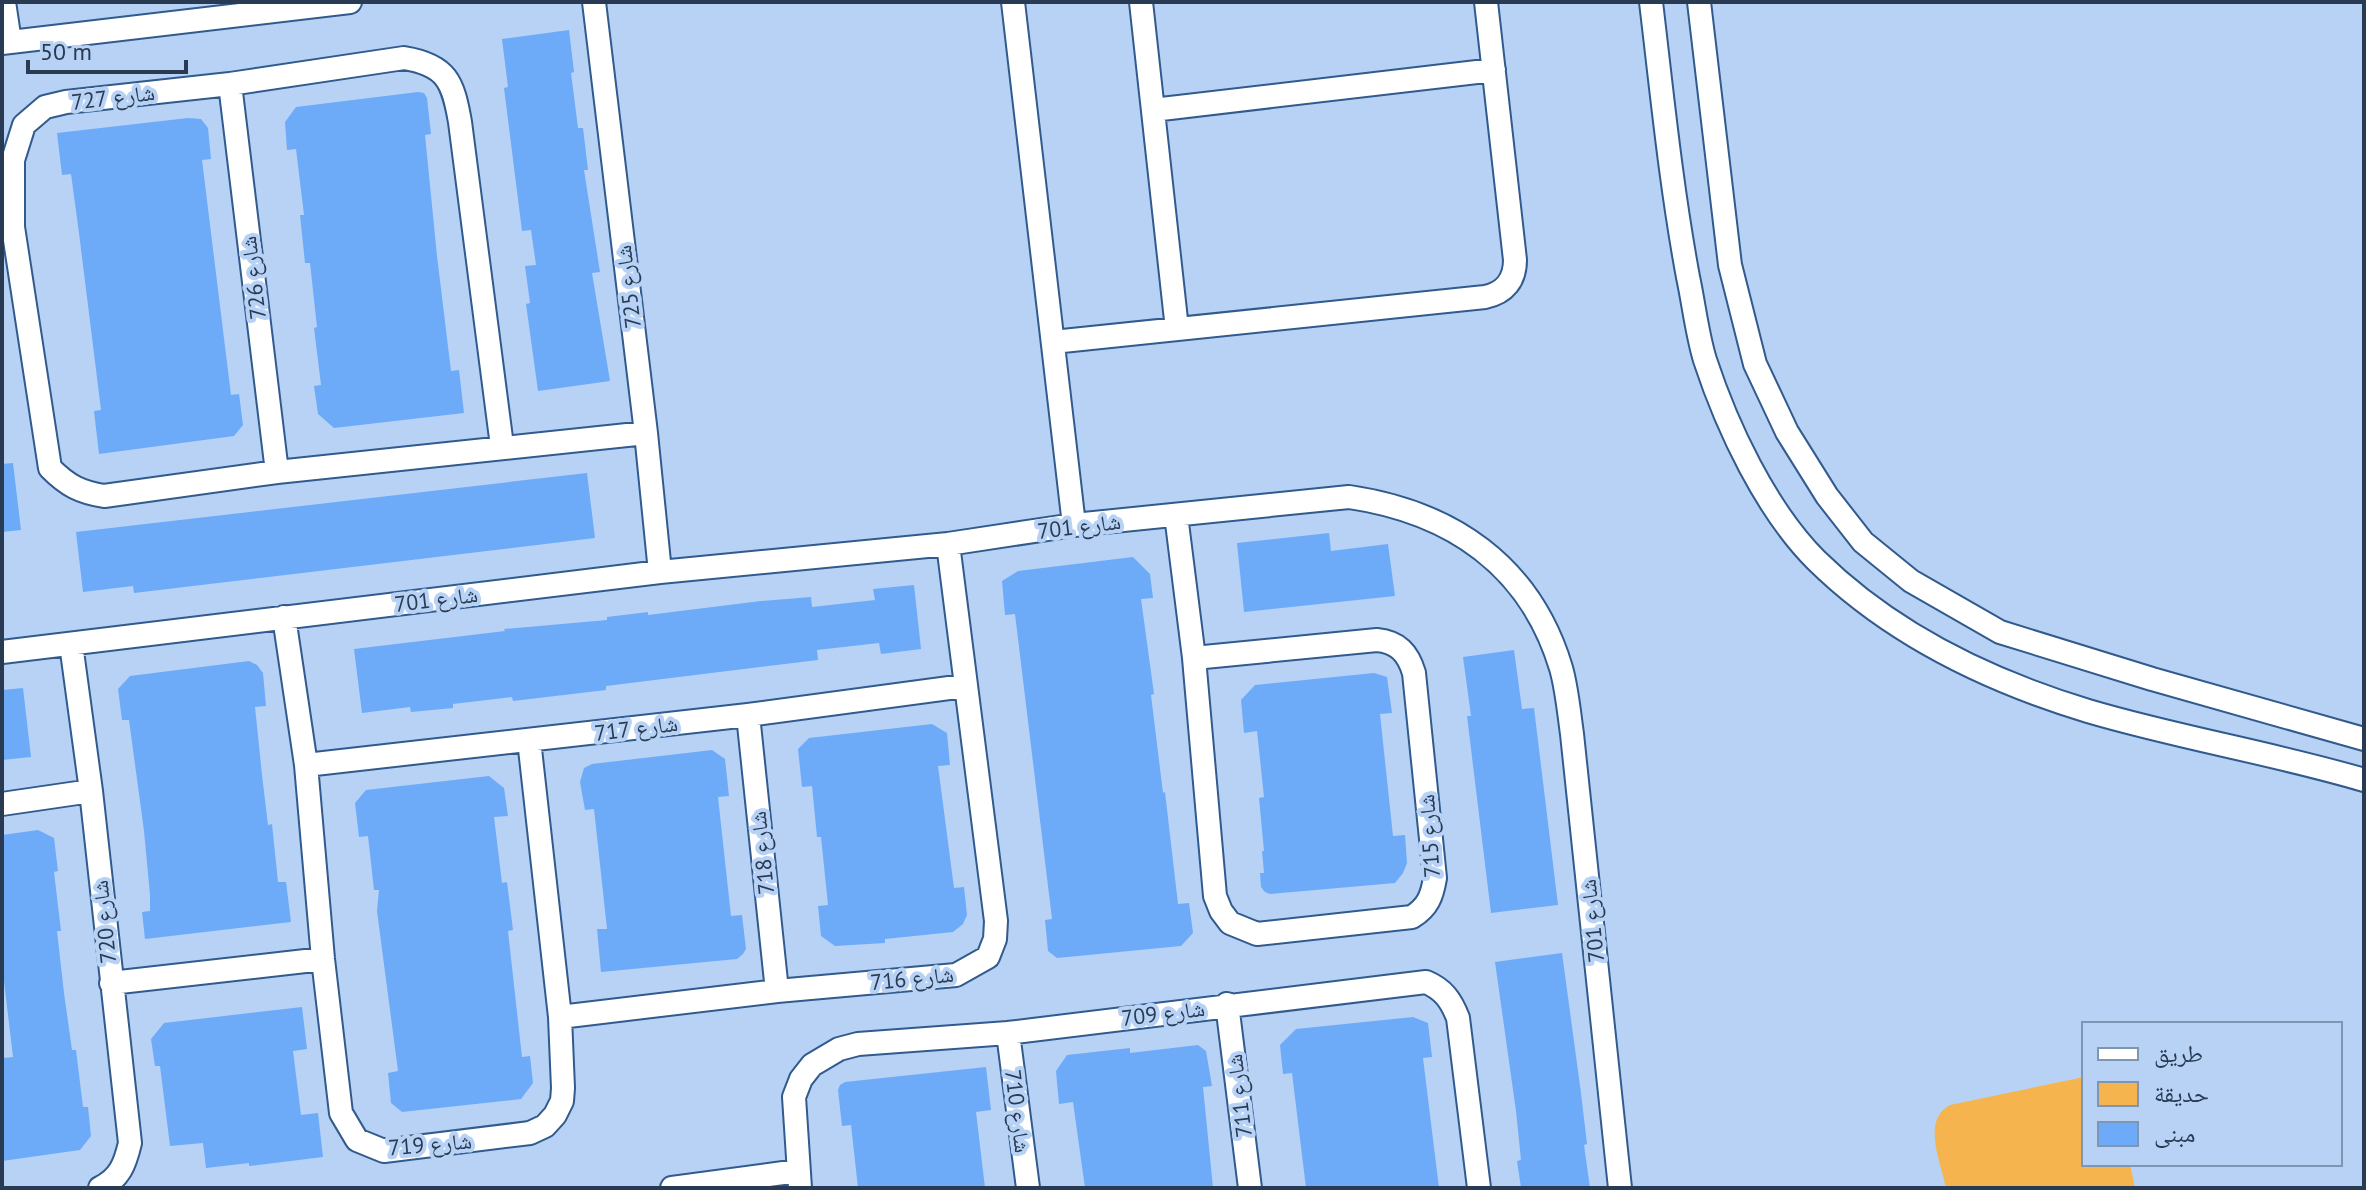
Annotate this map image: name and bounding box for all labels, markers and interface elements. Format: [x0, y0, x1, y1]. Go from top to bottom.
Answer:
scale bar [28, 24, 186, 74]
text: 50 m [40, 36, 92, 67]
street label: شارع 727 [70, 78, 156, 116]
street label: شارع 726 [234, 235, 272, 321]
street label: شارع 725 [609, 244, 647, 330]
street label: شارع 701 [1036, 507, 1122, 545]
street label: شارع 701 [393, 580, 479, 618]
street label: شارع 717 [593, 709, 679, 747]
street label: شارع 715 [1412, 793, 1446, 879]
street label: شارع 718 [744, 810, 780, 896]
street label: شارع 701 [1574, 878, 1610, 964]
street label: شارع 720 [86, 879, 122, 965]
street label: شارع 716 [869, 960, 955, 996]
street label: شارع 709 [1120, 994, 1206, 1032]
legend [2082, 1022, 2342, 1166]
text: طريق [2154, 1038, 2203, 1069]
street label: شارع 711 [1220, 1053, 1258, 1139]
street label: شارع 710 [999, 1068, 1037, 1154]
text: حديقة [2154, 1078, 2209, 1109]
text: مبنى [2154, 1118, 2195, 1149]
street label: شارع 719 [387, 1126, 473, 1162]

